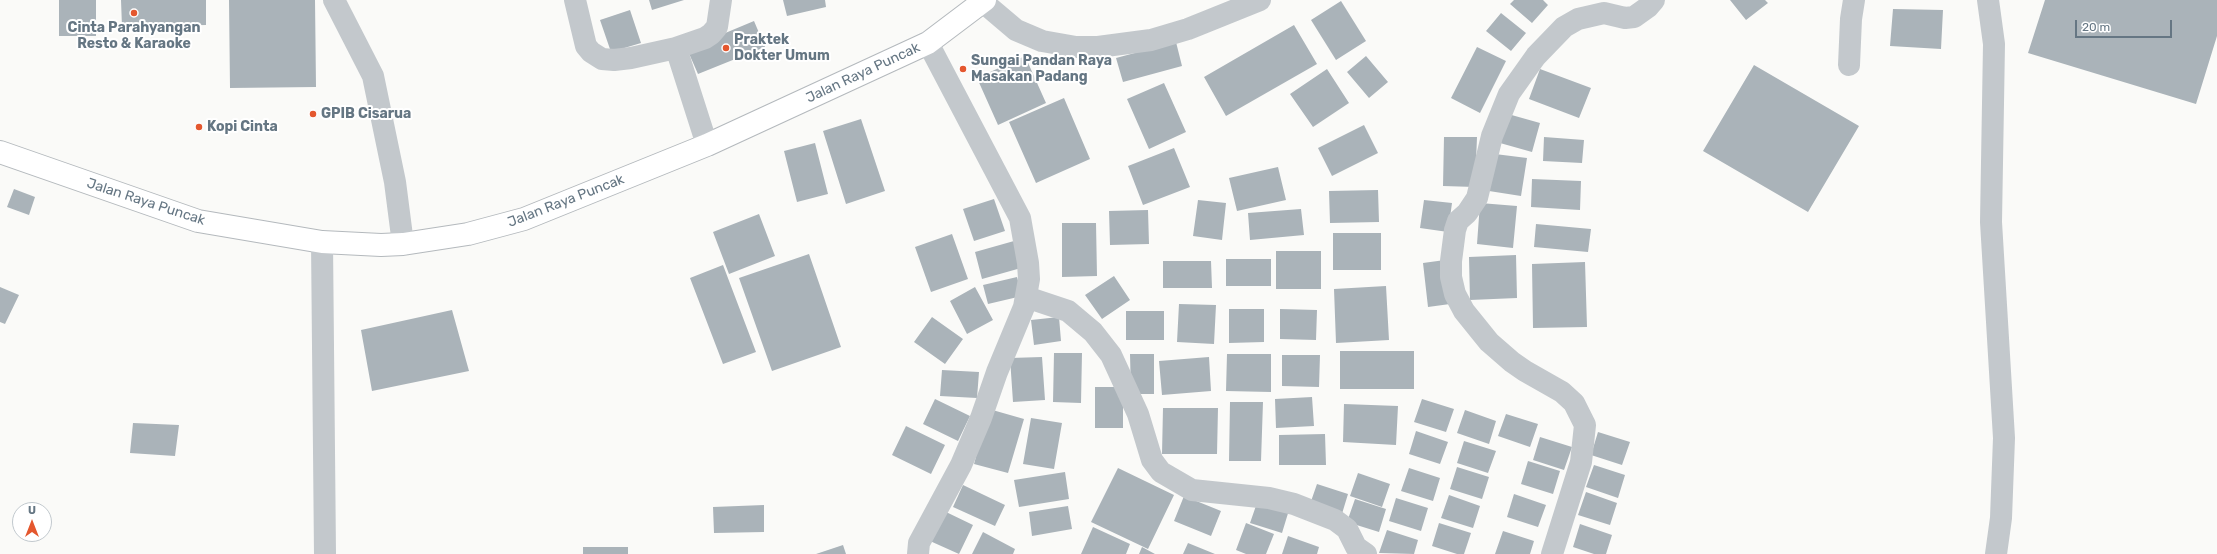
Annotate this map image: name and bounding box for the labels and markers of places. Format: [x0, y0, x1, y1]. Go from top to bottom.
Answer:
marker: Cinta Parahyangan Resto & Karaoke [129, 8, 139, 18]
place label: Cinta Parahyangan Resto & Karaoke [68, 20, 200, 52]
place label: Praktek Dokter Umum [734, 32, 830, 64]
marker: Praktek Dokter Umum [721, 43, 731, 53]
place label: Sungai Pandan Raya Masakan Padang [971, 53, 1112, 86]
marker: Sungai Pandan Raya Masakan Padang [958, 64, 968, 74]
place label: GPIB Cisarua [321, 106, 411, 122]
marker: GPIB Cisarua [308, 109, 318, 119]
place label: Kopi Cinta [207, 119, 278, 135]
marker: Kopi Cinta [194, 122, 204, 132]

